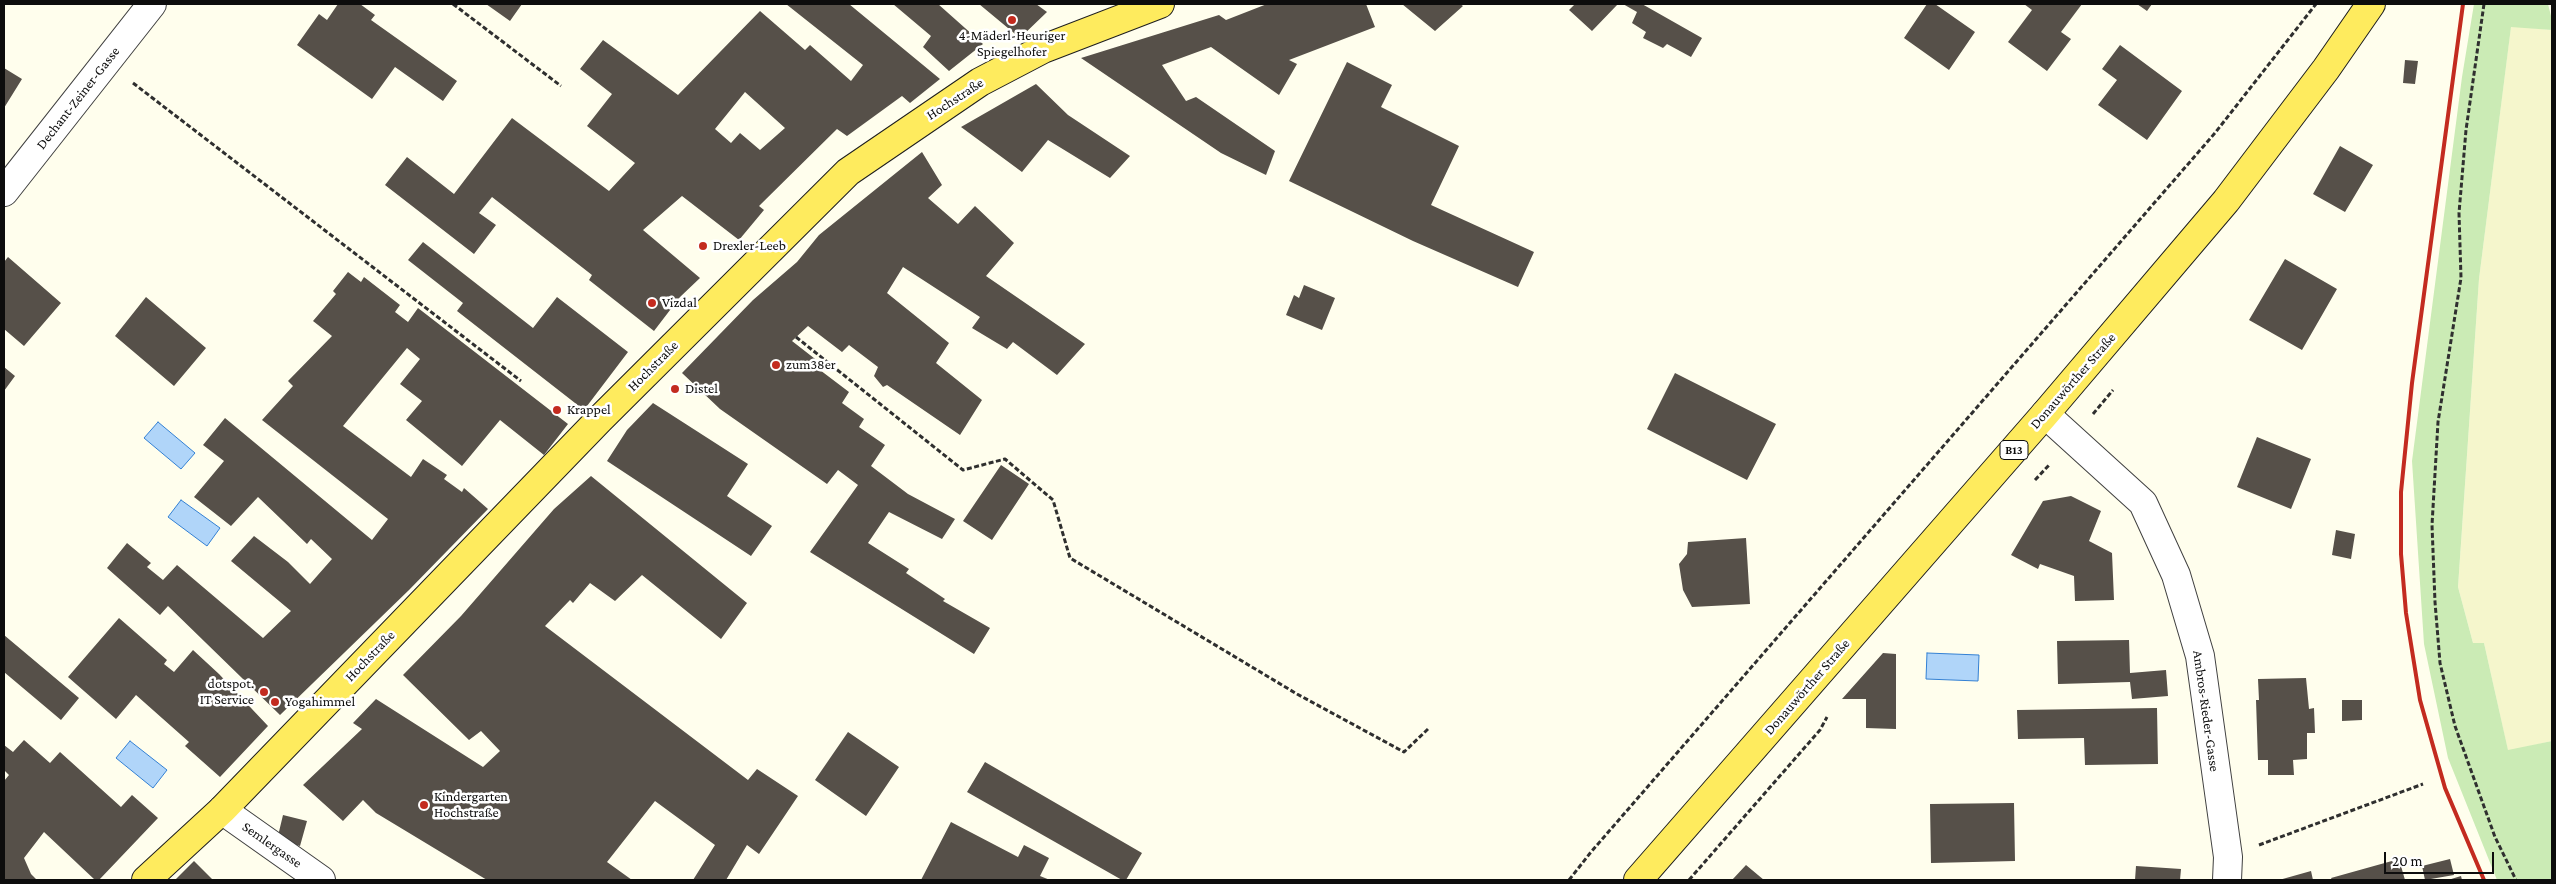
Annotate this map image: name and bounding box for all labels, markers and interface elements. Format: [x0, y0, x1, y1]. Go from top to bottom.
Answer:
marker: 4-Mäderl-Heuriger Spiegelhofer [1006, 14, 1018, 26]
place label: 4-Mäderl-Heuriger Spiegelhofer [959, 28, 1065, 60]
street label: Dechant-Zeiner-Gasse [33, 43, 123, 153]
street label: Hochstraße [923, 74, 987, 124]
place label: Drexler-Leeb [713, 238, 786, 254]
marker: Drexler-Leeb [697, 240, 709, 252]
place label: Vizdal [662, 295, 697, 311]
marker: Vizdal [646, 297, 658, 309]
street label: Donauwörther Straße [2027, 329, 2119, 433]
street label: Hochstraße [624, 337, 682, 395]
place label: zum38er [786, 357, 836, 373]
marker: zum38er [770, 359, 782, 371]
place label: Distel [685, 381, 718, 397]
marker: Distel [669, 383, 681, 395]
place label: Krappel [567, 402, 611, 418]
marker: Krappel [551, 404, 563, 416]
road number: B13 [2000, 440, 2028, 460]
street label: Hochstraße [342, 627, 398, 685]
street label: Donauwörther Straße [1761, 635, 1853, 739]
street label: Ambros-Rieder-Gasse [2189, 649, 2223, 773]
place label: dotspot. IT Service [200, 676, 254, 709]
marker: dotspot. IT Service [258, 686, 270, 698]
place label: Yogahimmel [285, 694, 355, 710]
marker: Yogahimmel [269, 696, 281, 708]
place label: Kindergarten Hochstraße [434, 789, 508, 822]
marker: Kindergarten Hochstraße [418, 799, 430, 811]
street label: Semlergasse [239, 818, 305, 872]
scale bar [2386, 842, 2496, 874]
text: 20 m [2392, 853, 2423, 869]

